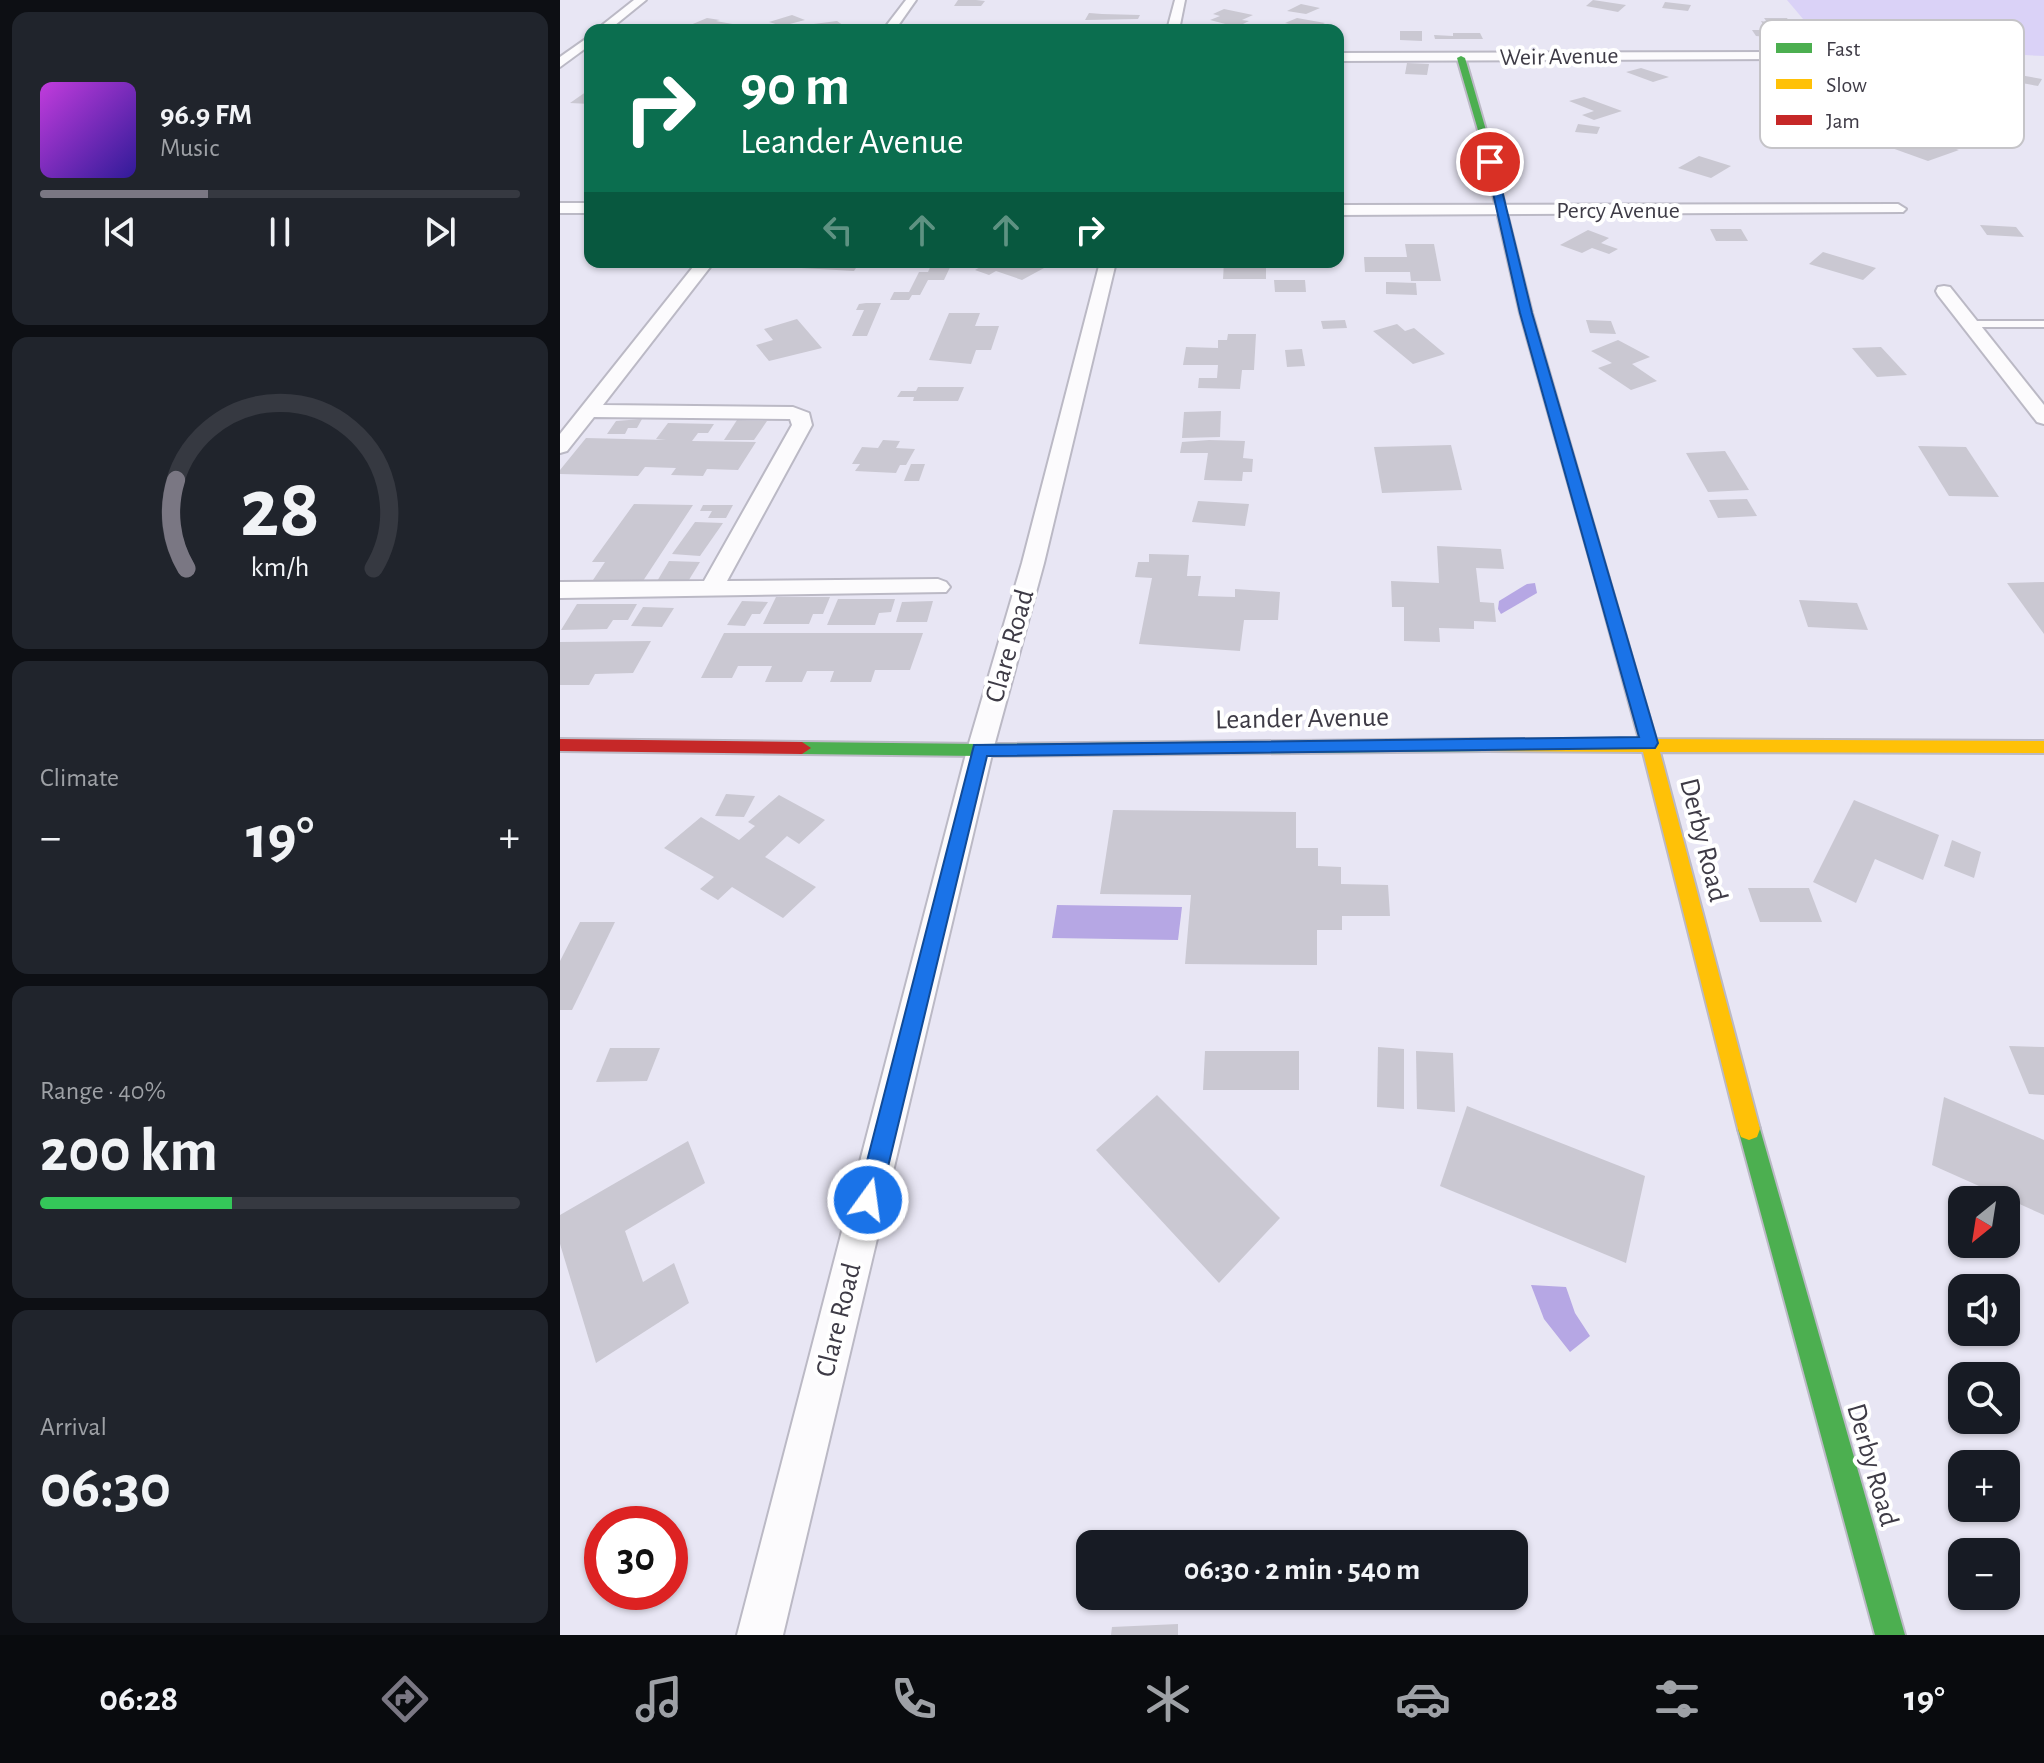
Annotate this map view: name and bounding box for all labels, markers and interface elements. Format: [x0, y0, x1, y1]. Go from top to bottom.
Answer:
legend [1760, 20, 2024, 148]
text: Fast [1826, 38, 1860, 60]
street label: Weir Avenue [1499, 44, 1619, 70]
icon: right [608, 56, 712, 160]
text: 90 m [740, 59, 850, 115]
text: Slow [1826, 74, 1867, 96]
text: 96.9 FM [160, 100, 252, 130]
text: Jam [1826, 110, 1860, 132]
text: Leander Avenue [740, 124, 964, 160]
pin [1456, 128, 1524, 196]
text: Music [160, 135, 219, 161]
icon: arrive [1468, 140, 1512, 184]
street label: Percy Avenue [1556, 199, 1680, 223]
icon: left [816, 208, 860, 252]
icon: ahead [900, 208, 944, 252]
icon: ahead [984, 208, 1028, 252]
icon: right [1068, 208, 1112, 252]
icon: previous [98, 210, 142, 254]
icon: pause [258, 210, 302, 254]
icon: next [418, 210, 462, 254]
text: 28 [240, 467, 320, 551]
text: km/h [251, 553, 309, 582]
street label: Clare Road [981, 586, 1039, 706]
street label: Leander Avenue [1215, 703, 1389, 735]
text: Climate [40, 765, 119, 791]
street label: Derby Road [1674, 775, 1732, 905]
text: 19° [246, 809, 314, 869]
text: − [40, 816, 61, 860]
text: + [499, 816, 520, 860]
text: Range · 40% [40, 1078, 166, 1104]
text: 200 km [40, 1122, 218, 1182]
position arrow [826, 1158, 910, 1242]
north arrow [1948, 1186, 2020, 1258]
map controls [1948, 1186, 2020, 1610]
street label: Clare Road [811, 1260, 867, 1380]
button: sound [1948, 1274, 2020, 1346]
button: search [1948, 1362, 2020, 1434]
street label: Derby Road [1841, 1400, 1903, 1530]
text: Arrival [40, 1414, 107, 1440]
button: + [1948, 1450, 2020, 1522]
text: 06:30 [40, 1458, 171, 1518]
speed limit sign: 30 [584, 1506, 688, 1610]
button: − [1948, 1538, 2020, 1610]
text: 06:30 · 2 min · 540 m [1184, 1555, 1420, 1585]
icon: directions [377, 1671, 433, 1727]
icon: music [631, 1671, 687, 1727]
icon: phone [886, 1671, 942, 1727]
icon: climate [1140, 1671, 1196, 1727]
icon: car [1395, 1671, 1451, 1727]
icon: filters [1649, 1671, 1705, 1727]
text: 06:28 [99, 1681, 178, 1717]
text: 19° [1904, 1681, 1945, 1717]

